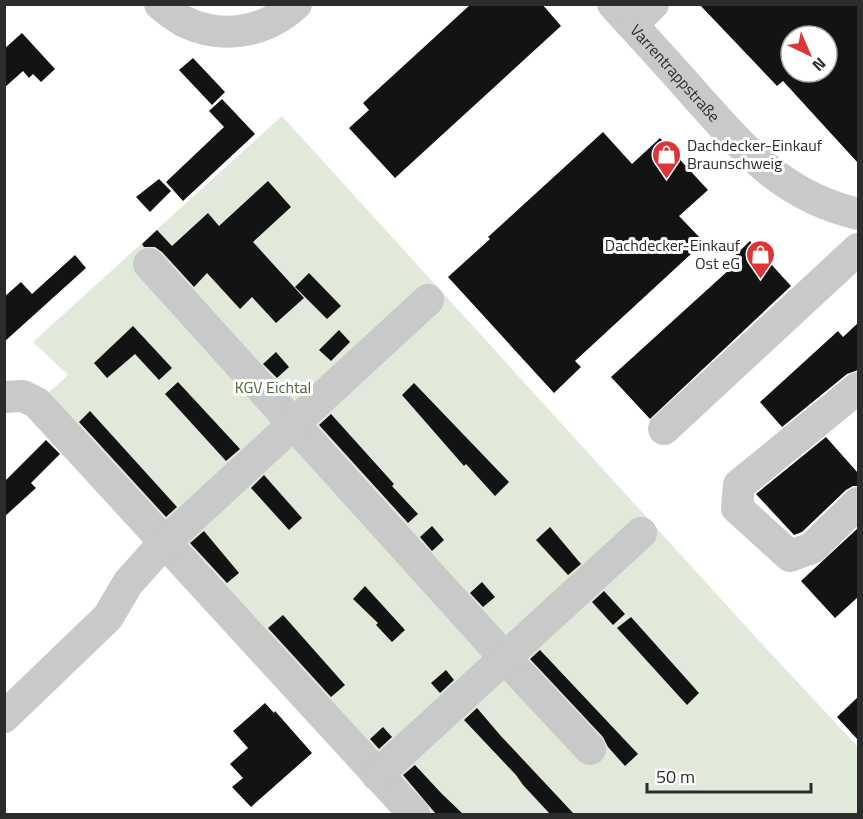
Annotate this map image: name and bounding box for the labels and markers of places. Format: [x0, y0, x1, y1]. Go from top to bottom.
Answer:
place label: Dachdecker-Einkauf Braunschweig [687, 133, 823, 175]
shop icon: Dachdecker-Einkauf Braunschweig [650, 138, 682, 180]
place label: Dachdecker-Einkauf Ost eG [605, 233, 741, 275]
shop icon: Dachdecker-Einkauf Ost eG [745, 238, 777, 280]

